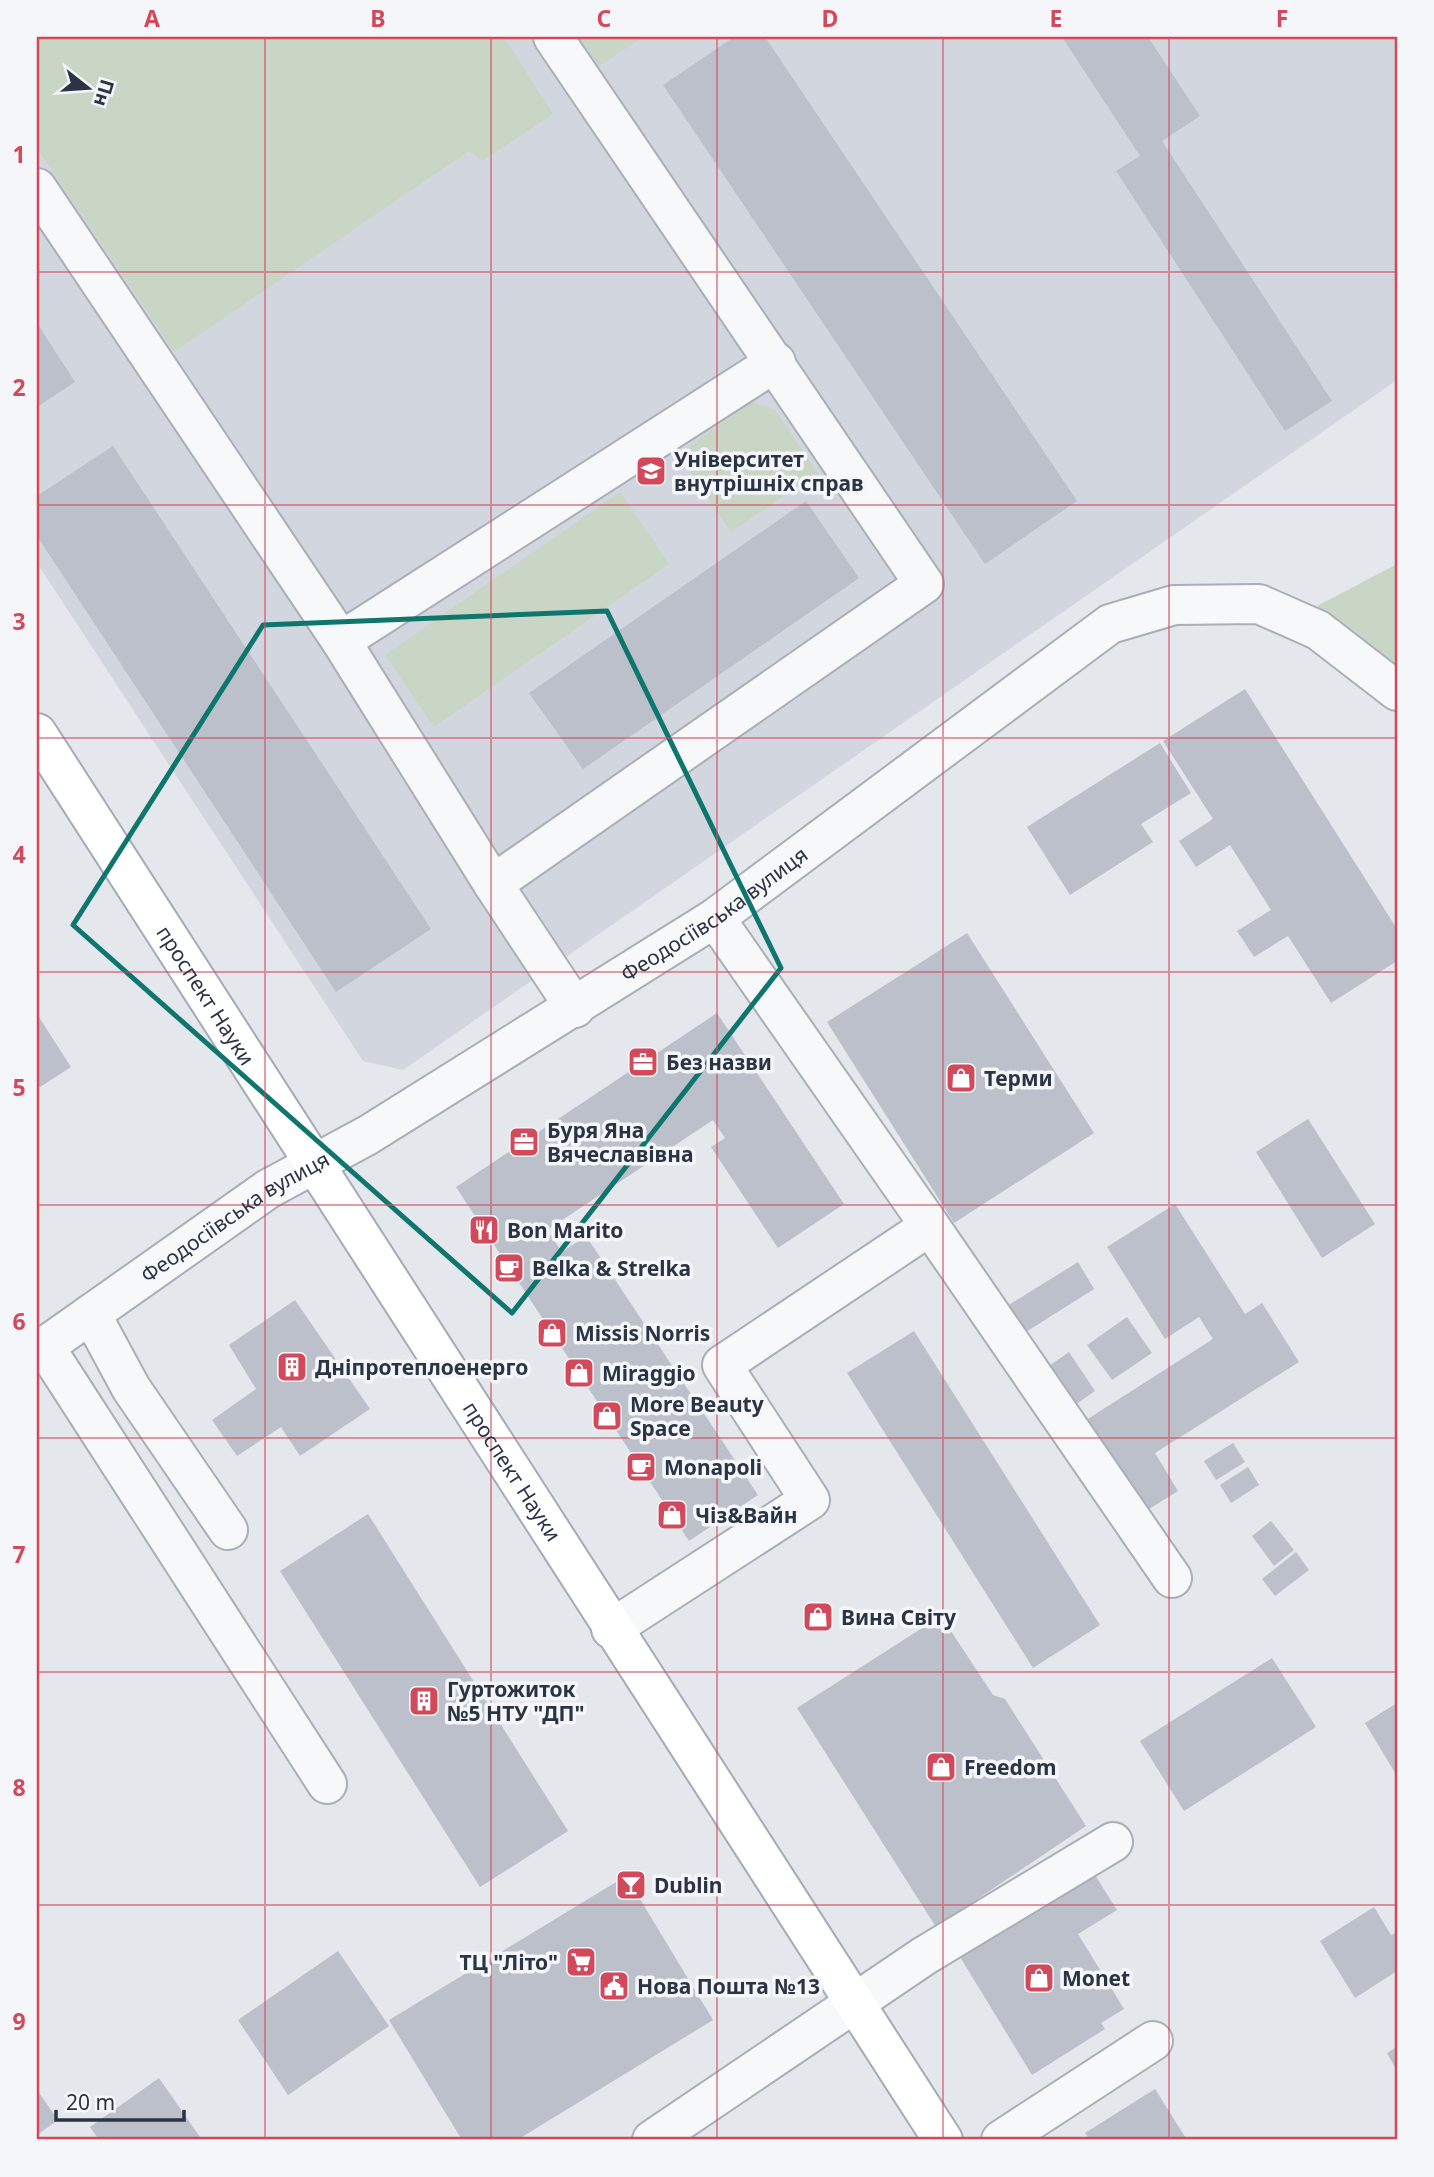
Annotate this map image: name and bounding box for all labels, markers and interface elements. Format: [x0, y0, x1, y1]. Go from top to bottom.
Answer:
text: A [144, 2, 160, 34]
text: B [370, 2, 386, 34]
text: C [597, 2, 612, 34]
text: D [822, 2, 838, 34]
text: E [1050, 2, 1062, 34]
text: F [1276, 2, 1288, 34]
north arrow [52, 52, 122, 122]
text: Пн [88, 76, 121, 110]
text: 1 [12, 138, 26, 170]
text: 2 [12, 371, 26, 403]
place label: Університет внутрішніх справ [674, 445, 864, 497]
school or university icon: Університет внутрішніх справ [634, 454, 668, 488]
text: 3 [12, 605, 26, 637]
text: 4 [12, 838, 26, 870]
street label: Феодосіївська вулиця [615, 840, 813, 988]
street label: проспект Науки [151, 920, 261, 1071]
office icon: Без назви [626, 1045, 660, 1079]
place label: Без назви [666, 1048, 772, 1076]
shop icon: Терми [944, 1061, 978, 1095]
place label: Терми [984, 1064, 1053, 1092]
text: 5 [12, 1071, 26, 1103]
place label: Буря Яна Вячеславівна [547, 1116, 693, 1168]
office icon: Буря Яна Вячеславівна [507, 1125, 541, 1159]
street label: Феодосіївська вулиця [135, 1145, 334, 1289]
restaurant icon: Bon Marito [467, 1213, 501, 1247]
place label: Bon Marito [507, 1216, 624, 1244]
cafe icon: Belka & Strelka [492, 1251, 526, 1285]
place label: Belka & Strelka [532, 1254, 691, 1282]
text: 6 [12, 1305, 26, 1337]
shop icon: Missis Norris [535, 1316, 569, 1350]
place label: Missis Norris [575, 1319, 710, 1347]
building icon: Дніпротеплоенерго [275, 1350, 309, 1384]
place label: Дніпротеплоенерго [315, 1353, 528, 1381]
shop icon: Miraggio [562, 1356, 596, 1390]
place label: Miraggio [602, 1359, 696, 1387]
place label: More Beauty Space [630, 1390, 764, 1442]
street label: проспект Науки [457, 1396, 568, 1546]
shop icon: More Beauty Space [590, 1399, 624, 1433]
cafe icon: Monapoli [624, 1450, 658, 1484]
place label: Monapoli [664, 1453, 762, 1481]
shop icon: Чіз&Вайн [655, 1498, 689, 1532]
place label: Чіз&Вайн [695, 1501, 797, 1529]
text: 7 [12, 1538, 26, 1570]
shop icon: Вина Світу [801, 1600, 835, 1634]
place label: Вина Світу [841, 1603, 956, 1631]
place label: Гуртожиток №5 НТУ "ДП" [447, 1675, 585, 1727]
building icon: Гуртожиток №5 НТУ "ДП" [407, 1684, 441, 1718]
shop icon: Freedom [924, 1750, 958, 1784]
place label: Freedom [964, 1753, 1056, 1781]
text: 8 [12, 1771, 26, 1803]
bar icon: Dublin [614, 1868, 648, 1902]
place label: Dublin [654, 1871, 722, 1899]
supermarket icon: ТЦ "Літо" [564, 1945, 598, 1979]
place label: ТЦ "Літо" [459, 1948, 558, 1976]
shop icon: Monet [1022, 1961, 1056, 1995]
place label: Monet [1062, 1964, 1130, 1992]
public building icon: Нова Пошта №13 [597, 1969, 631, 2003]
place label: Нова Пошта №13 [637, 1972, 820, 2000]
text: 9 [12, 2005, 26, 2037]
scale bar [56, 2079, 184, 2123]
text: 20 m [66, 2088, 115, 2116]

